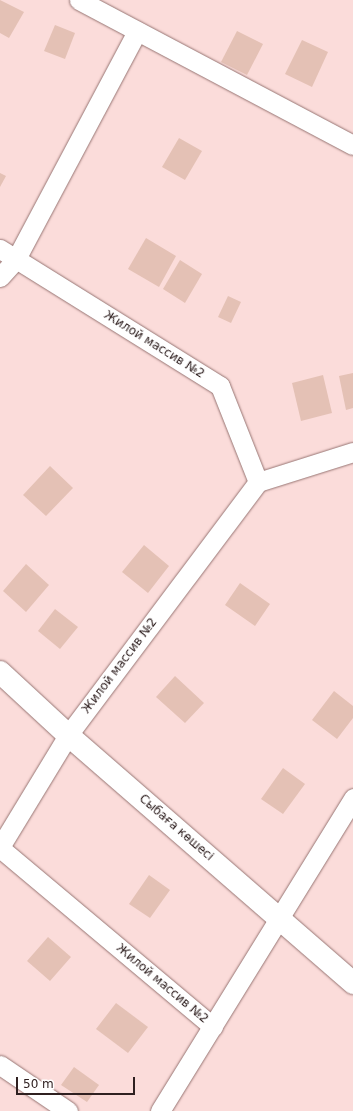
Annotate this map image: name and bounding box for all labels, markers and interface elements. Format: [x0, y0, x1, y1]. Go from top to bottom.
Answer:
street label: Жилой массив №2 [101, 308, 207, 382]
street label: Жилой массив №2 [79, 615, 161, 717]
street label: Сыбаға көшесі [136, 792, 216, 864]
street label: Жилой массив №2 [113, 941, 211, 1027]
scale bar [18, 1069, 137, 1095]
text: 50 m [23, 1077, 54, 1091]

